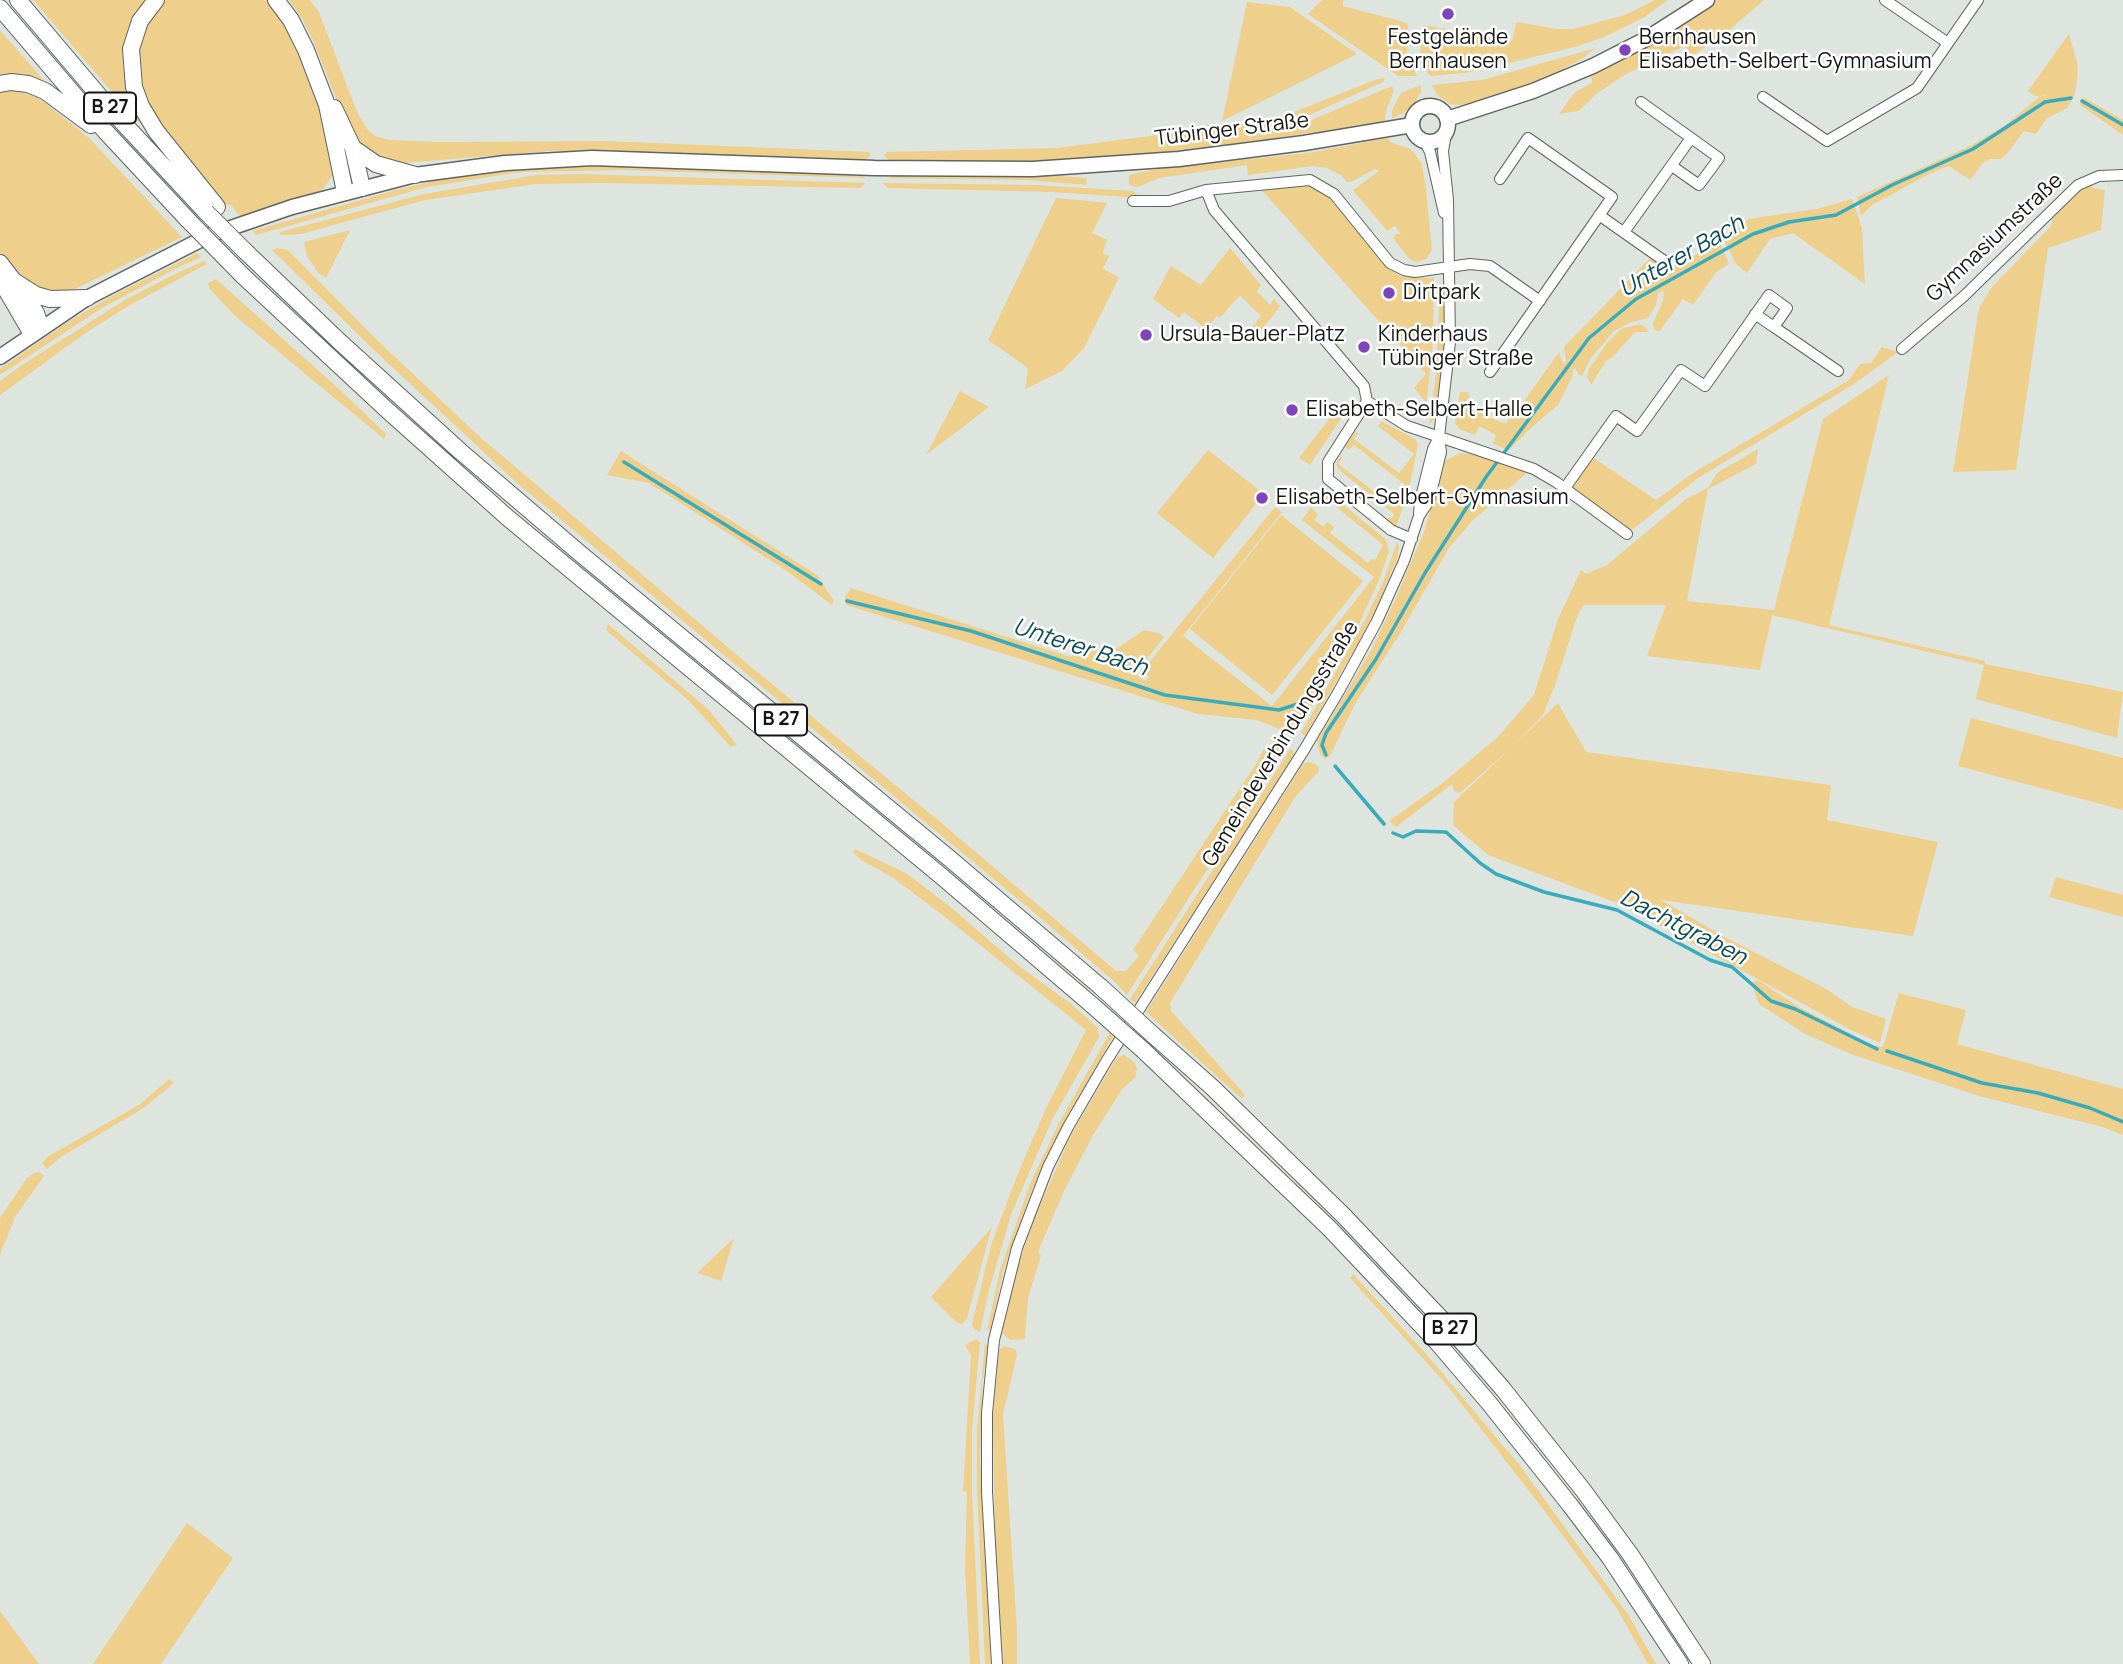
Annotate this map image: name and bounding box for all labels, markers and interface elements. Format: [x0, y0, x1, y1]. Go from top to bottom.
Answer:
marker: Festgelände Bernhausen [1440, 6, 1456, 22]
place label: Festgelände Bernhausen [1388, 25, 1508, 75]
place label: Bernhausen Elisabeth-Selbert-Gymnasium [1639, 25, 1932, 75]
marker: Bernhausen Elisabeth-Selbert-Gymnasium [1617, 42, 1633, 58]
road number: B 27 [84, 92, 136, 124]
street label: Tübinger Straße [1153, 108, 1311, 152]
street label: Gymnasiumstraße [1922, 168, 2068, 308]
water label: Unterer Bach [1615, 210, 1749, 304]
place label: Dirtpark [1403, 280, 1480, 306]
marker: Dirtpark [1381, 285, 1397, 301]
place label: Ursula-Bauer-Platz [1160, 322, 1345, 348]
place label: Kinderhaus Tübinger Straße [1378, 322, 1533, 372]
marker: Ursula-Bauer-Platz [1138, 327, 1154, 343]
marker: Kinderhaus Tübinger Straße [1356, 339, 1372, 355]
place label: Elisabeth-Selbert-Halle [1306, 397, 1533, 423]
marker: Elisabeth-Selbert-Halle [1284, 402, 1300, 418]
place label: Elisabeth-Selbert-Gymnasium [1276, 485, 1569, 511]
marker: Elisabeth-Selbert-Gymnasium [1254, 490, 1270, 506]
water label: Unterer Bach [1009, 613, 1151, 683]
street label: Gemeindeverbindungsstraße [1198, 617, 1364, 871]
road number: B 27 [755, 705, 807, 736]
water label: Dachtgraben [1615, 884, 1751, 972]
road number: B 27 [1424, 1314, 1476, 1344]

